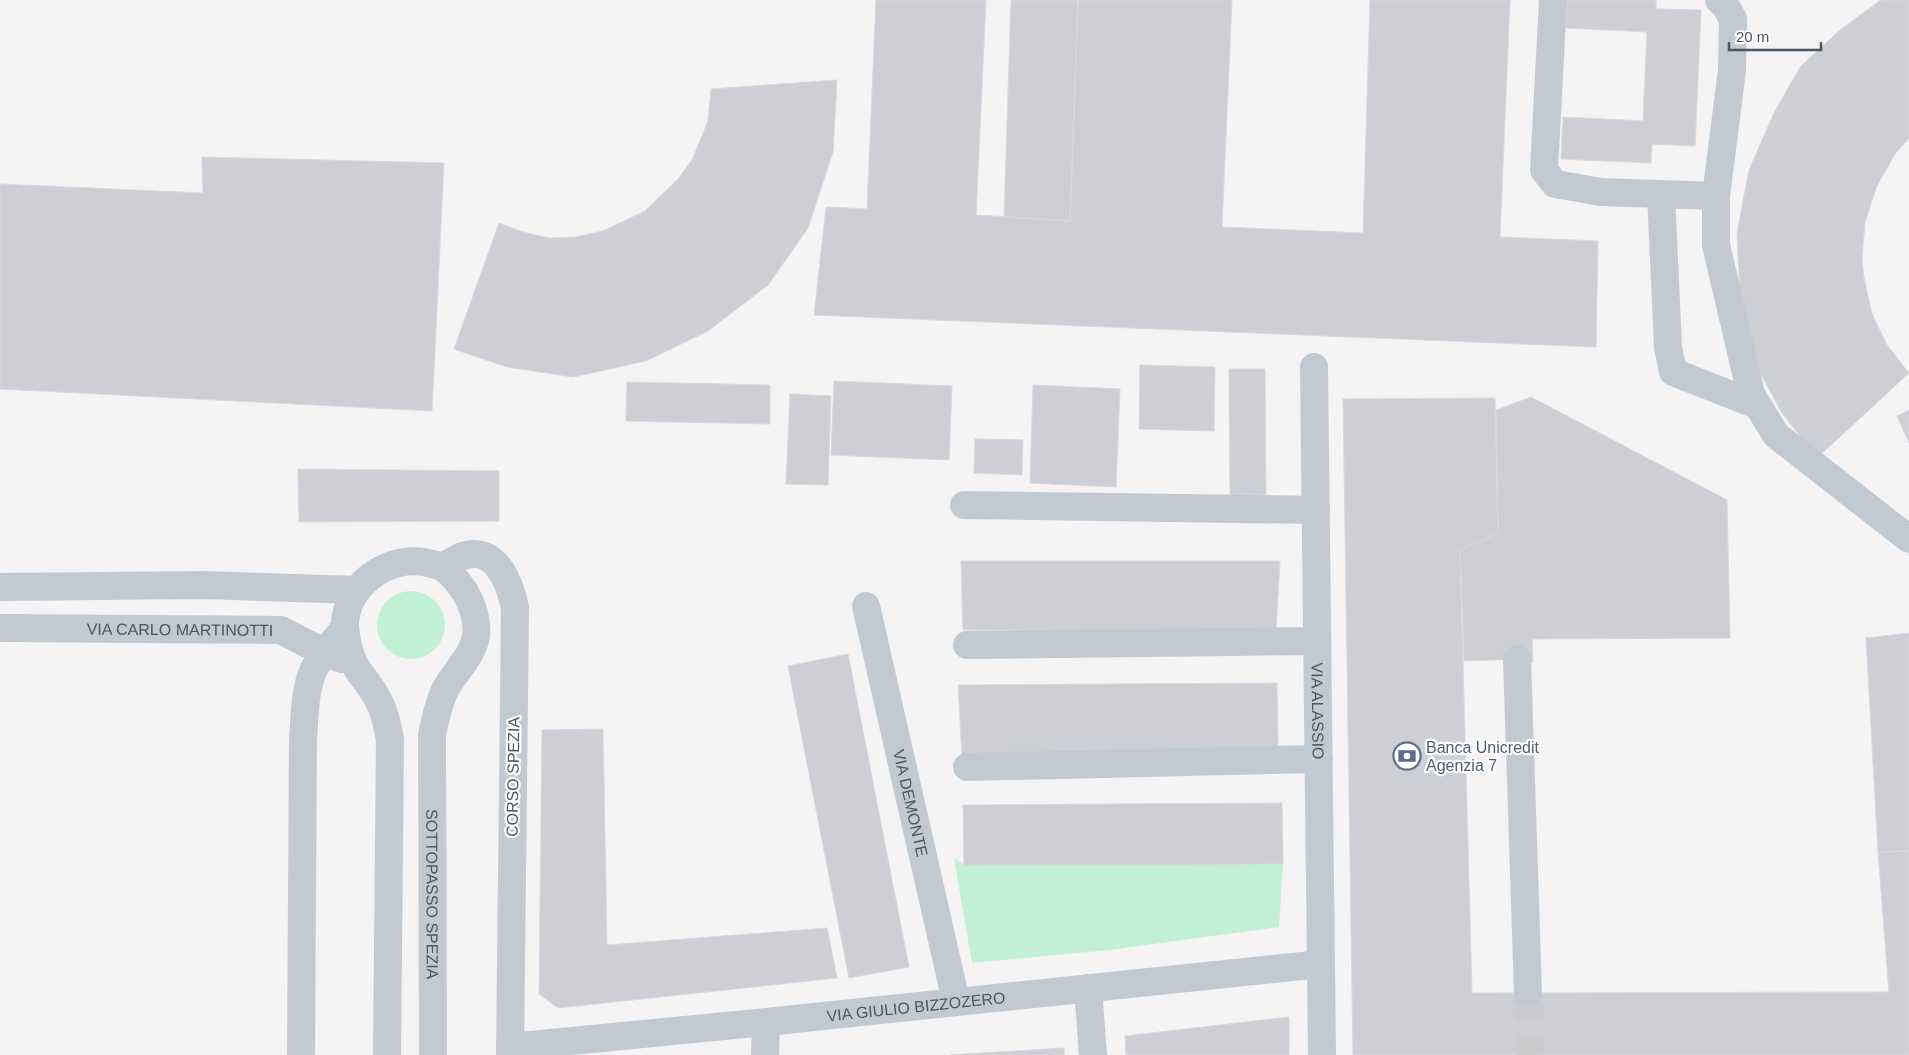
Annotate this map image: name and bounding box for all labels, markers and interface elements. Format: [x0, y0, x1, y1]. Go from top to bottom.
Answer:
scale bar [1729, 20, 1822, 52]
text: 20 m [1736, 28, 1769, 45]
street label: VIA CARLO MARTINOTTI [87, 620, 273, 638]
street label: VIA ALASSIO [1309, 662, 1327, 760]
street label: CORSO SPEZIA [503, 717, 523, 837]
place label: Banca Unicredit Agenzia 7 [1426, 739, 1540, 774]
bank icon: Banca Unicredit Agenzia 7 [1392, 741, 1422, 771]
street label: VIA DEMONTE [890, 748, 931, 858]
street label: SOTTOPASSO SPEZIA [424, 809, 441, 980]
street label: VIA GIULIO BIZZOZERO [826, 989, 1006, 1024]

